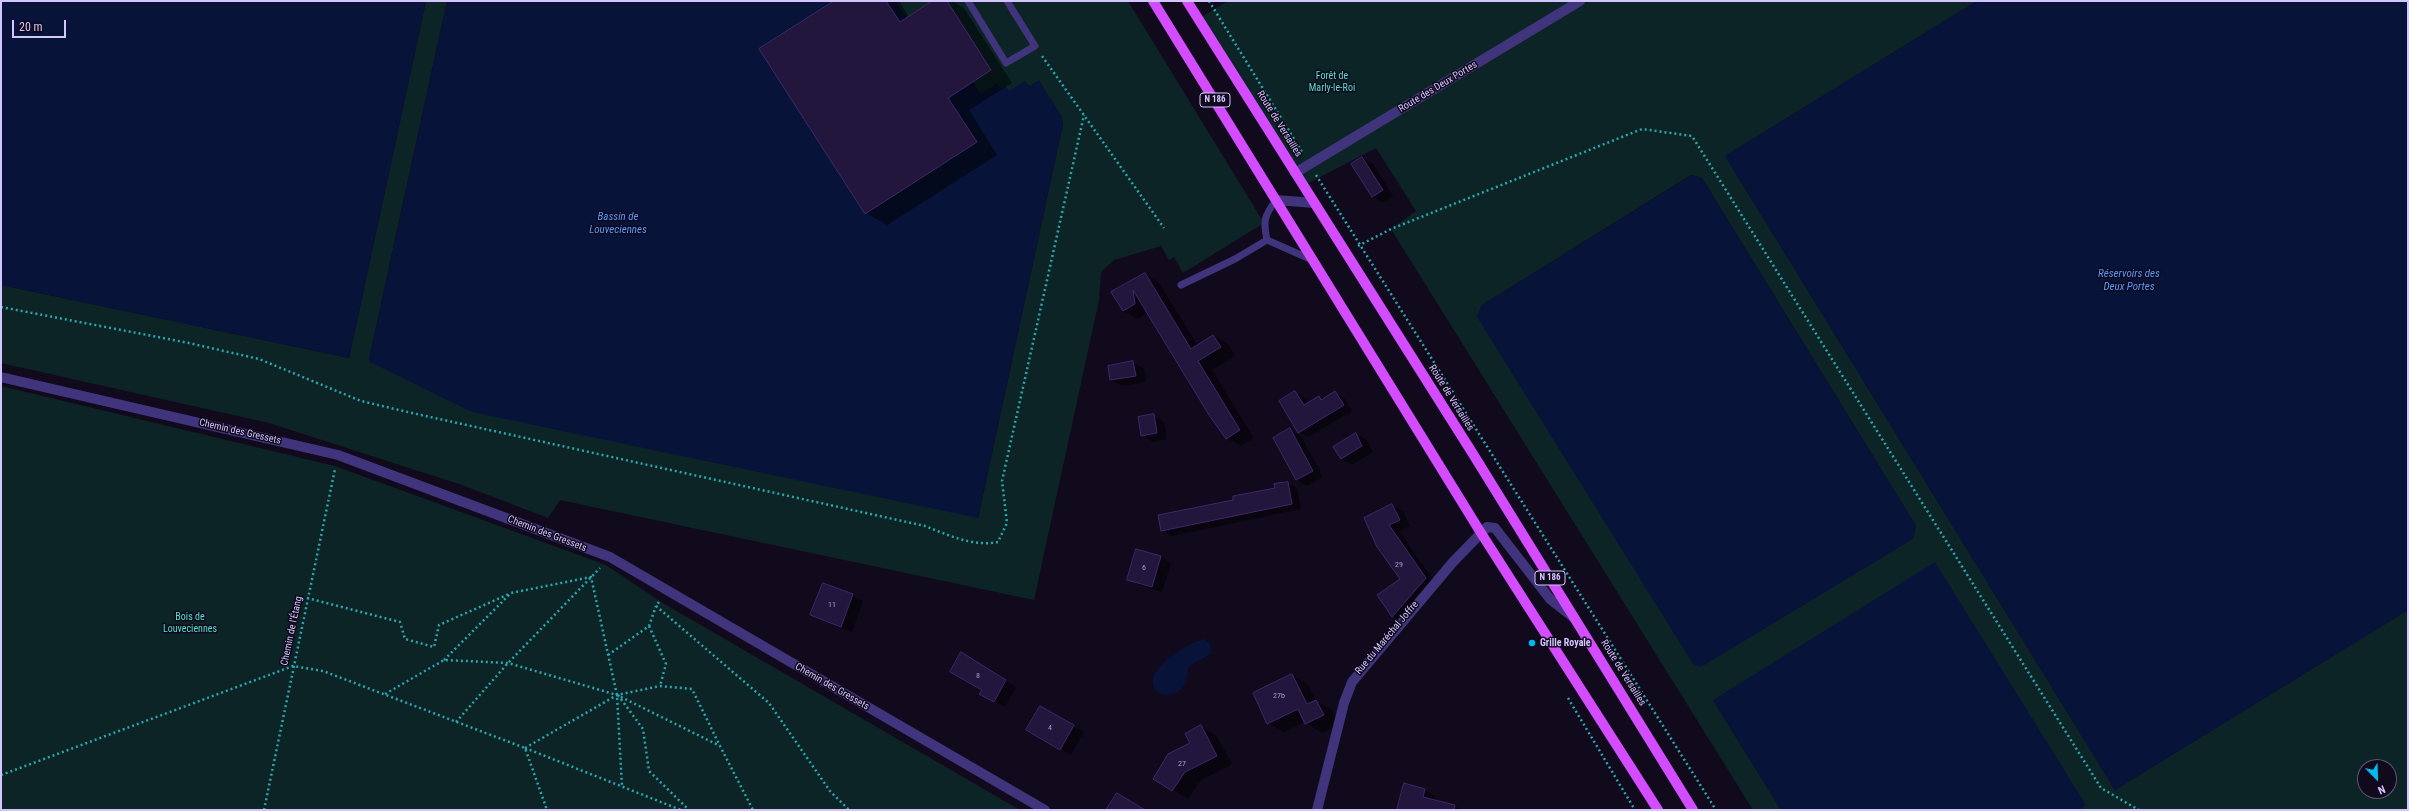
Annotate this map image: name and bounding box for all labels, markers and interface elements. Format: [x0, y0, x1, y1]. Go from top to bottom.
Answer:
scale bar [14, 12, 68, 38]
text: 20 m [19, 20, 43, 34]
street label: Route des Deux Portes [1397, 59, 1479, 115]
park label: Forêt de Marly-le-Roi [1309, 70, 1355, 94]
street label: Route de Versailles [1254, 89, 1304, 159]
road number: N 186 [1200, 93, 1230, 107]
water label: Bassin de Louveciennes [589, 210, 647, 236]
water label: Réservoirs des Deux Portes [2098, 267, 2160, 293]
street label: Route de Versailles [1426, 363, 1476, 433]
street label: Chemin des Gressets [198, 417, 282, 447]
street label: Chemin des Gressets [506, 513, 588, 555]
house number: 29 [1395, 560, 1403, 570]
house number: 6 [1142, 563, 1146, 573]
road number: N 186 [1535, 571, 1565, 585]
street label: Chemin de l'Étang [279, 595, 305, 667]
street label: Rue du Maréchal Joffre [1353, 599, 1421, 677]
house number: 11 [828, 600, 836, 610]
park label: Bois de Louveciennes [163, 611, 217, 634]
place label: Grille Royale [1540, 637, 1591, 649]
marker: Grille Royale [1527, 638, 1537, 648]
street label: Route de Versailles [1598, 638, 1648, 708]
street label: Chemin des Gressets [793, 661, 871, 713]
house number: 8 [976, 671, 980, 681]
house number: 27b [1273, 691, 1285, 701]
house number: 4 [1048, 723, 1052, 733]
house number: 27 [1178, 759, 1186, 769]
north arrow [2357, 759, 2397, 799]
text: N [2376, 782, 2387, 797]

